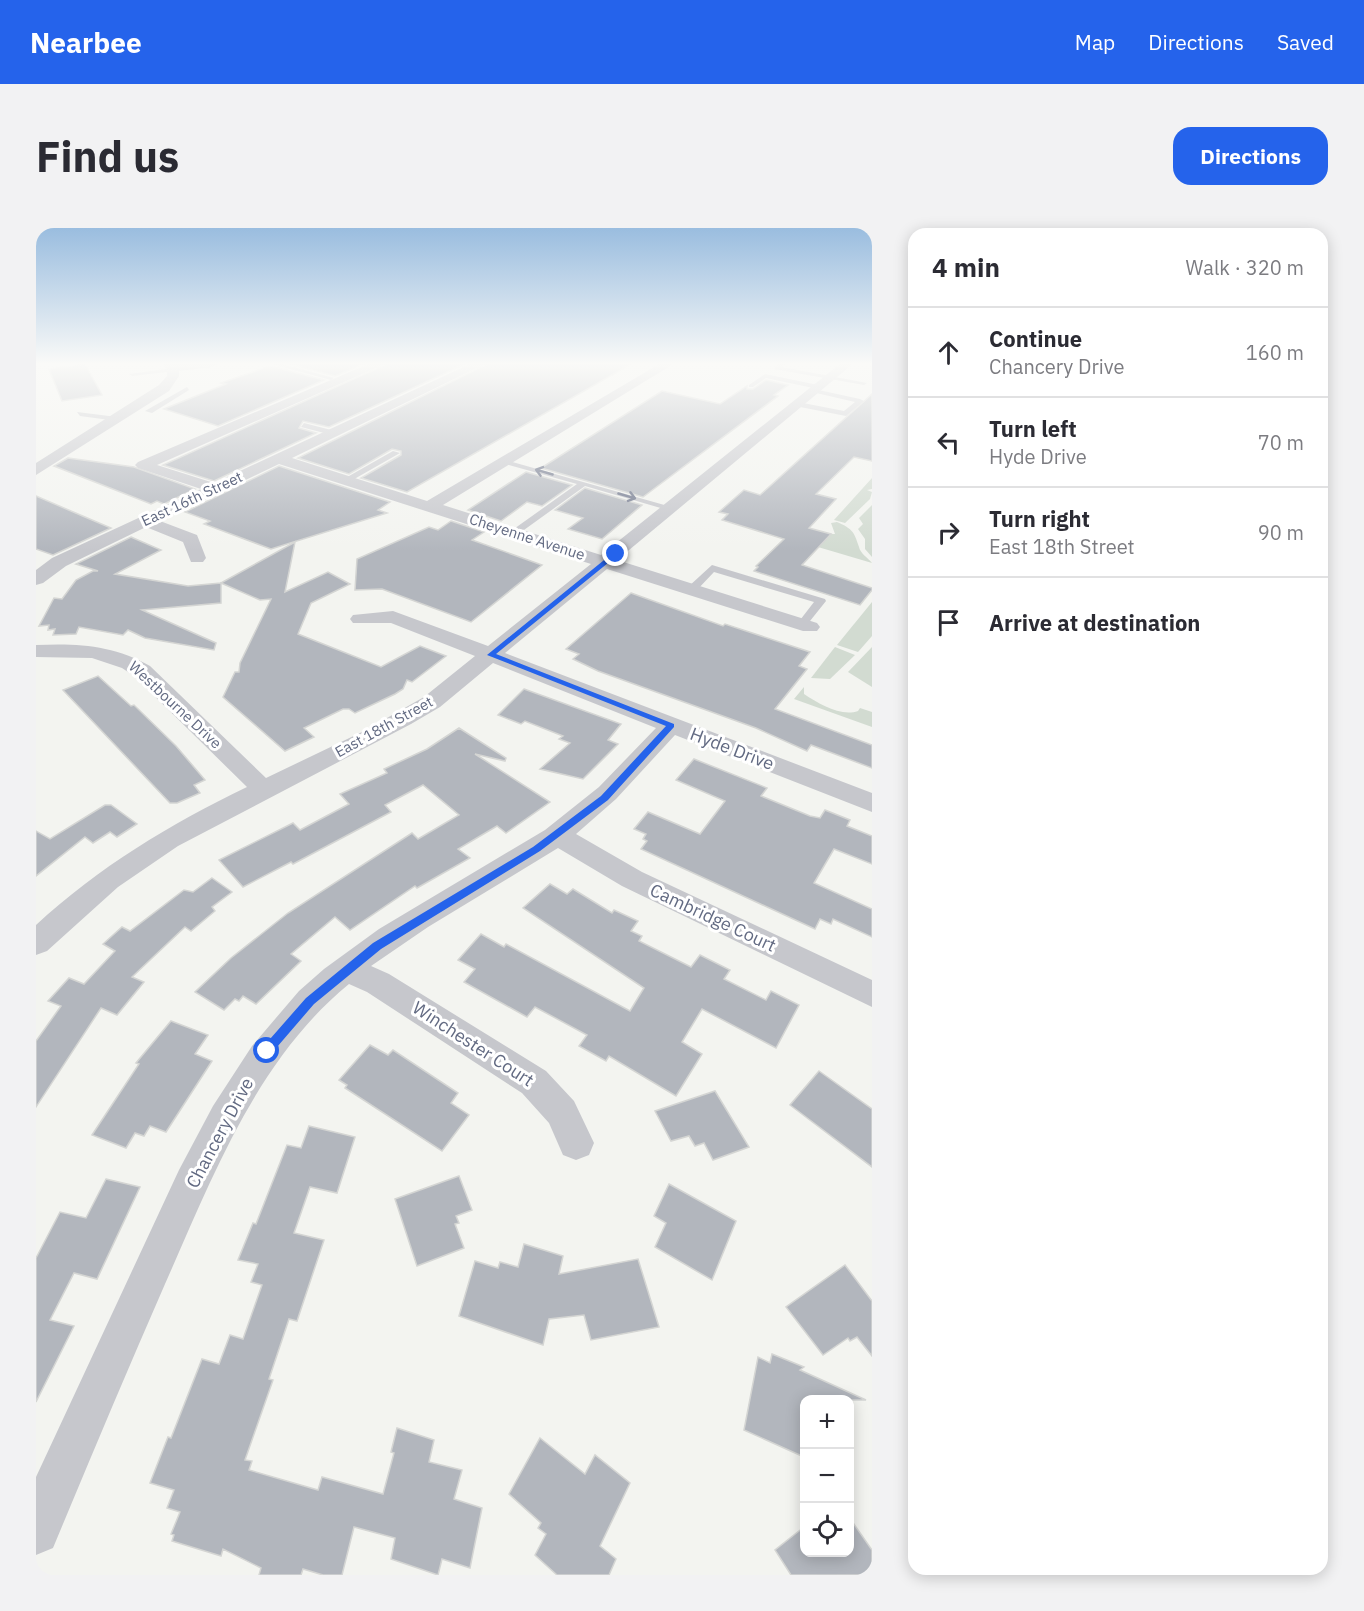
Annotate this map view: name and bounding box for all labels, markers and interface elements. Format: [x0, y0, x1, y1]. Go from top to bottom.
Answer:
text: Nearbee [30, 24, 142, 61]
text: Map [1075, 28, 1115, 56]
text: Directions [1148, 28, 1244, 56]
text: Saved [1277, 28, 1334, 56]
button: Directions [1173, 127, 1328, 185]
text: Find us [36, 129, 179, 184]
text: 4 min [932, 250, 1000, 284]
text: Walk · 320 m [1186, 254, 1304, 281]
text: Continue [989, 324, 1082, 353]
icon: ahead [932, 336, 965, 369]
text: 160 m [1246, 339, 1304, 366]
text: Chancery Drive [989, 353, 1124, 380]
text: Turn left [989, 414, 1077, 443]
icon: left [932, 426, 965, 459]
text: 70 m [1258, 429, 1304, 456]
text: Hyde Drive [989, 443, 1087, 470]
one-way arrow [535, 466, 554, 477]
street label: East 16th Street [138, 467, 245, 530]
one-way arrow [617, 491, 636, 502]
text: Turn right [989, 504, 1090, 533]
street label: Cheyenne Avenue [467, 509, 587, 564]
icon: right [932, 516, 965, 549]
text: 90 m [1258, 519, 1304, 546]
text: East 18th Street [989, 533, 1135, 560]
route end [602, 540, 628, 566]
icon: arrive [932, 606, 965, 639]
text: Arrive at destination [989, 608, 1200, 637]
street label: Westbourne Drive [125, 657, 226, 753]
street label: East 18th Street [331, 692, 436, 761]
street label: Hyde Drive [687, 722, 777, 775]
street label: Cambridge Court [646, 878, 780, 957]
street label: Winchester Court [408, 996, 538, 1091]
route start [253, 1037, 279, 1063]
street label: Chancery Drive [181, 1073, 258, 1192]
map controls [800, 1395, 854, 1557]
button: + [800, 1395, 854, 1449]
button: − [800, 1449, 854, 1503]
button: locate [800, 1503, 854, 1557]

